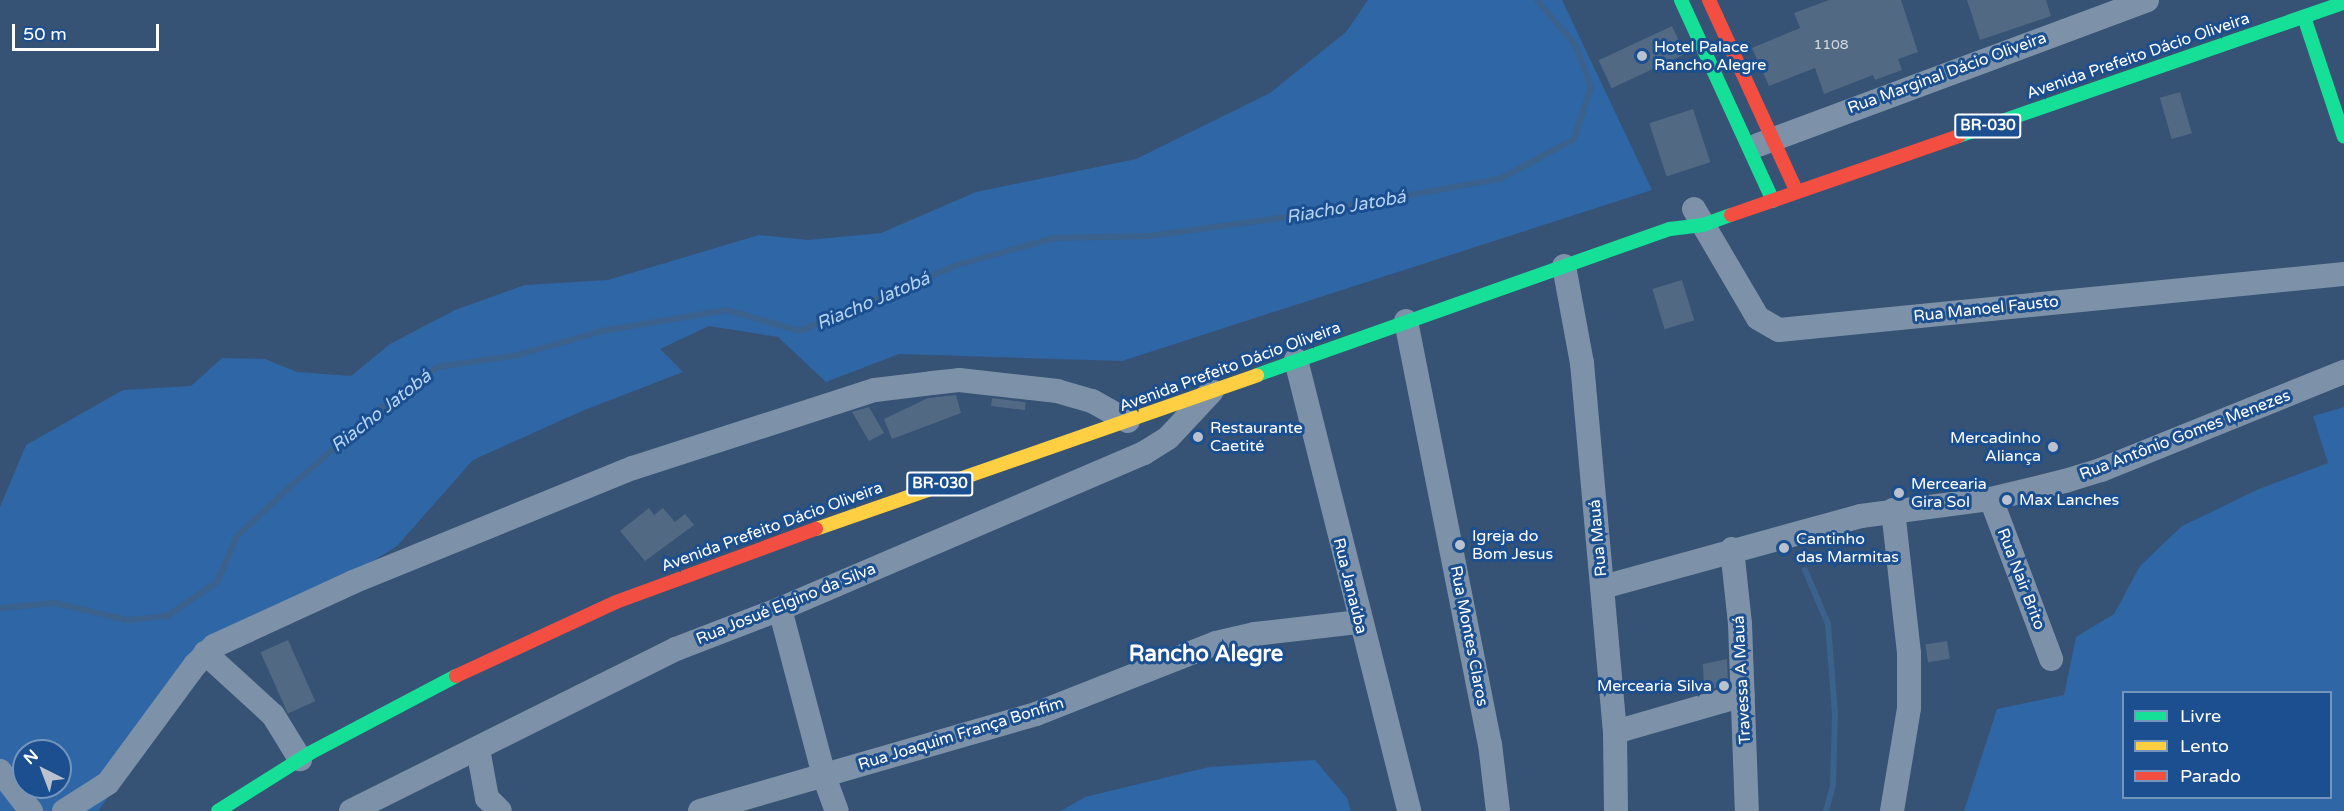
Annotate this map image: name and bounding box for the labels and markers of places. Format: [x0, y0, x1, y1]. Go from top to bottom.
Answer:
place label: Hotel Palace Rancho Alegre [1654, 37, 1766, 75]
marker: Hotel Palace Rancho Alegre [1635, 49, 1649, 63]
place label: Restaurante Caetité [1210, 418, 1303, 456]
place label: Mercadinho Aliança [1950, 428, 2041, 466]
marker: Restaurante Caetité [1191, 430, 1205, 444]
marker: Mercadinho Aliança [2046, 440, 2060, 454]
place label: Mercearia Gira Sol [1911, 474, 1987, 512]
marker: Mercearia Gira Sol [1892, 486, 1906, 500]
place label: Max Lanches [2019, 490, 2119, 510]
marker: Max Lanches [2000, 493, 2014, 507]
place label: Igreja do Bom Jesus [1472, 526, 1553, 564]
place label: Cantinho das Marmitas [1796, 529, 1899, 567]
marker: Igreja do Bom Jesus [1453, 538, 1467, 552]
marker: Cantinho das Marmitas [1777, 541, 1791, 555]
place label: Mercearia Silva [1597, 676, 1712, 696]
marker: Mercearia Silva [1717, 679, 1731, 693]

